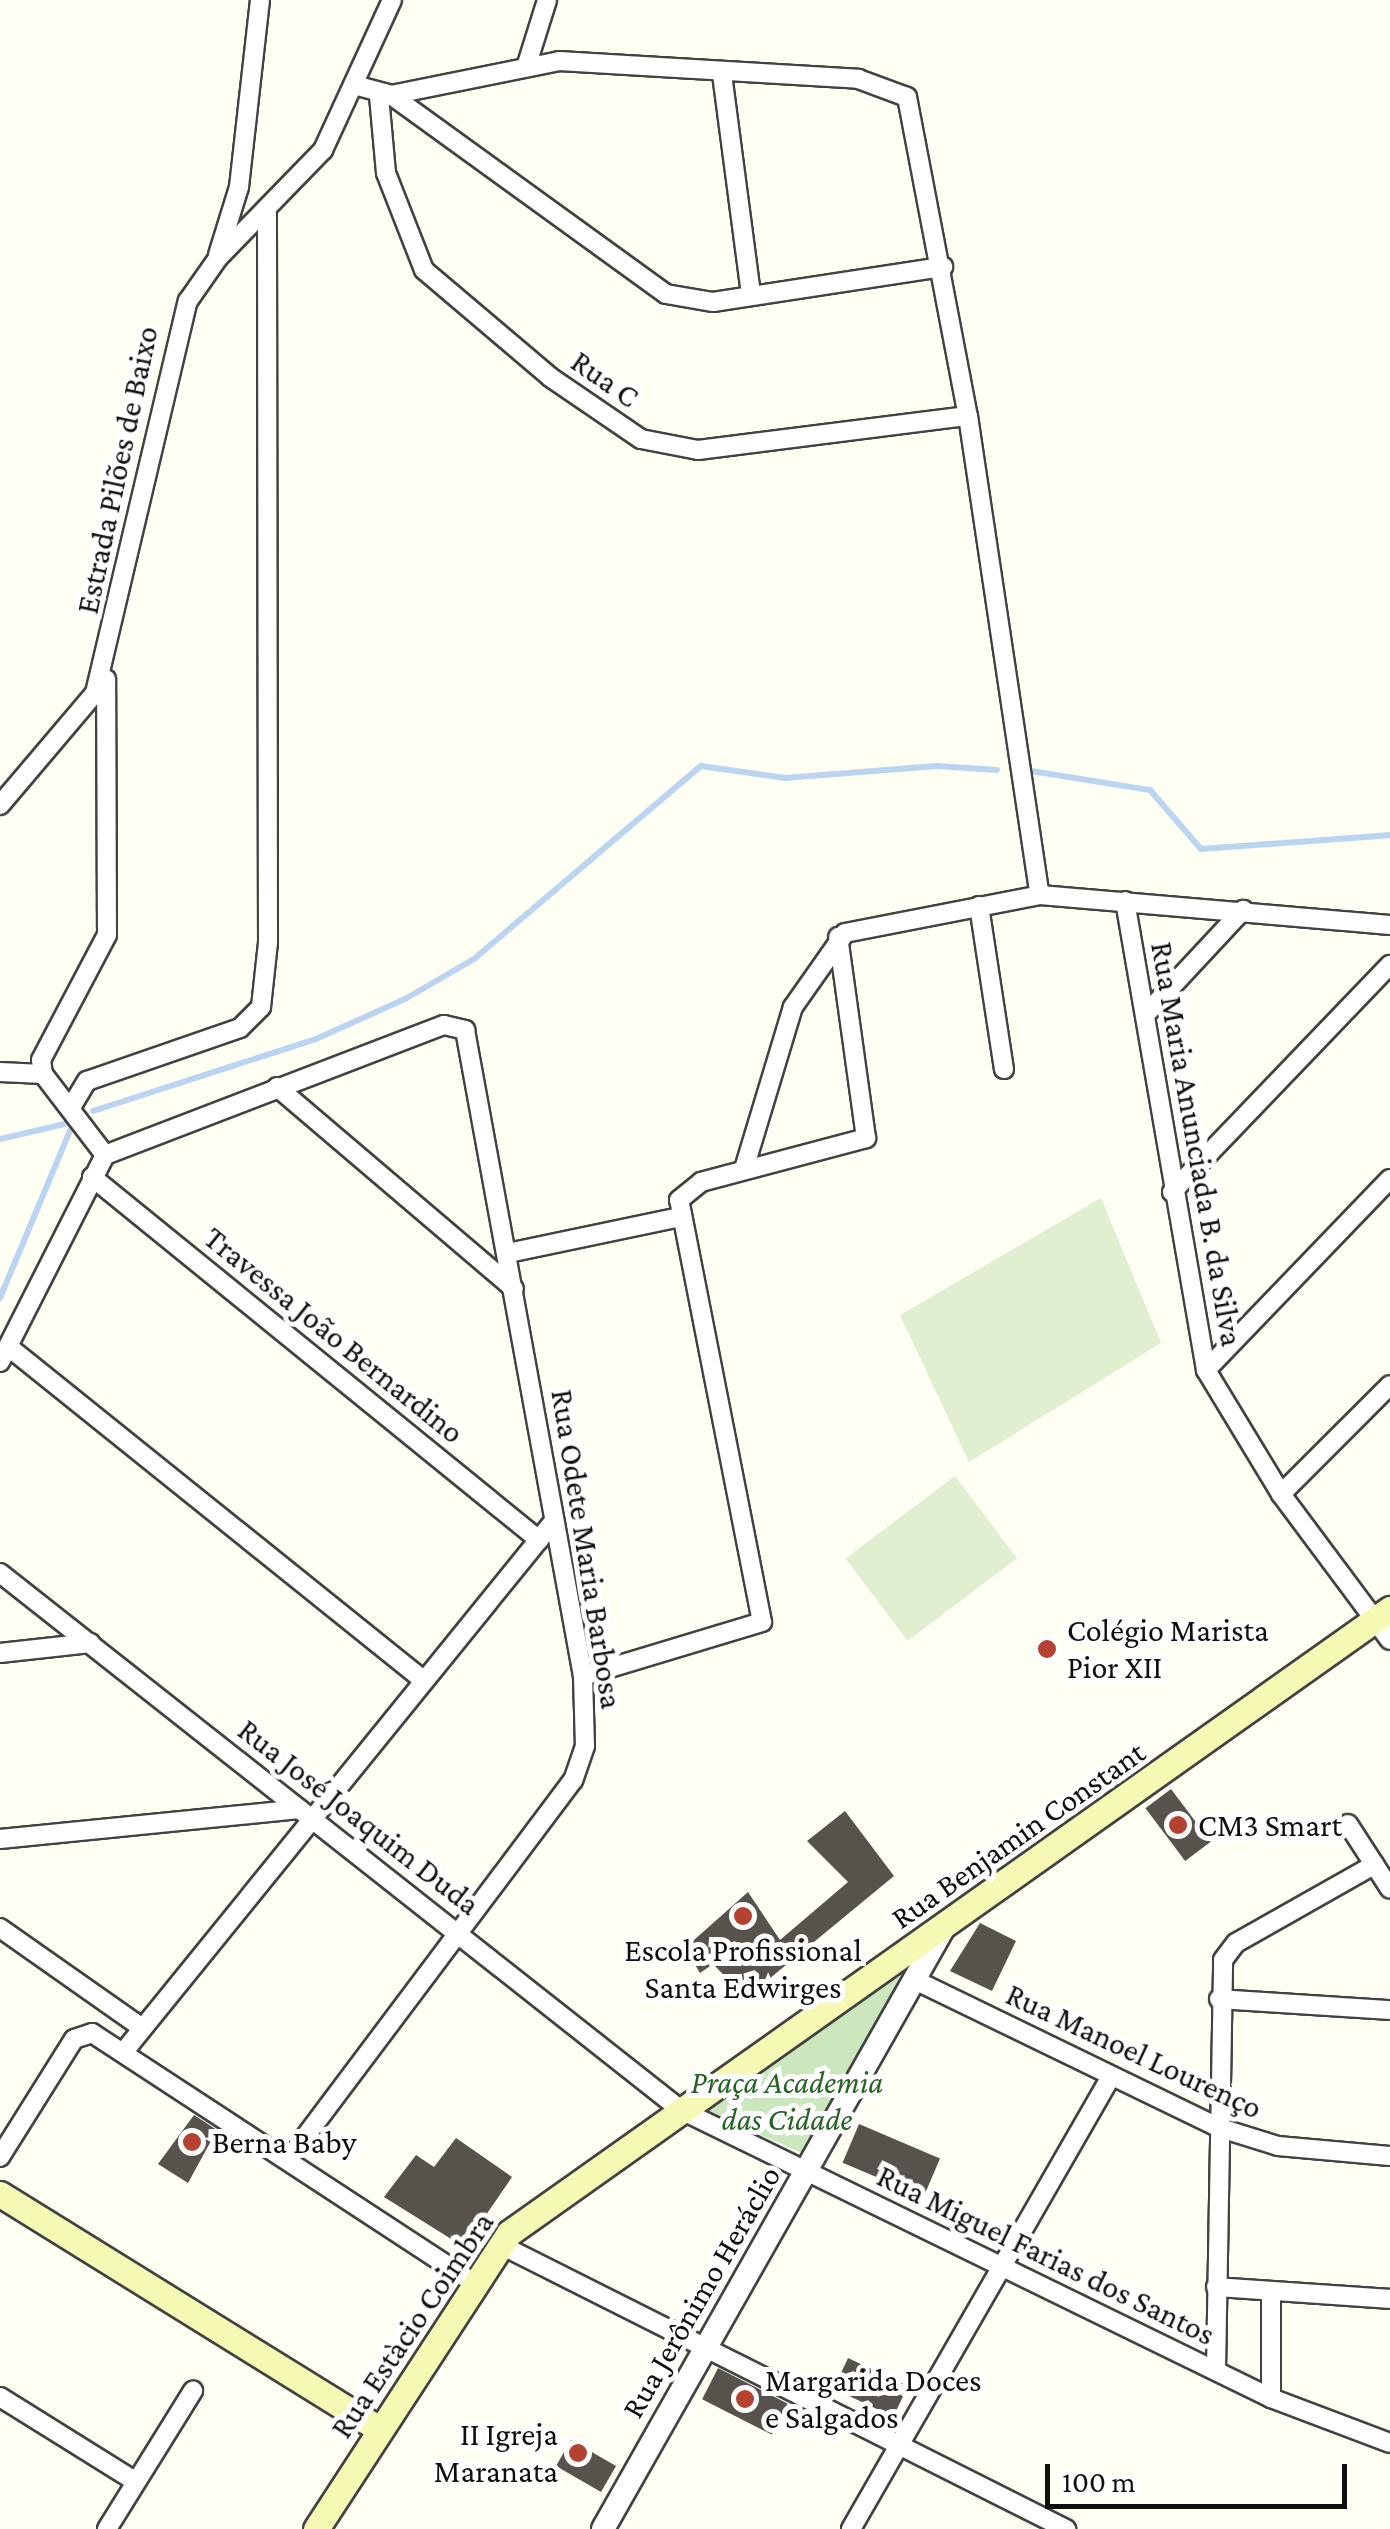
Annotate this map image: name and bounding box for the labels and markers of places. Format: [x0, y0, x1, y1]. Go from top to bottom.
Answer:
place label: Colégio Marista Pior XII [1067, 1612, 1269, 1687]
marker: Colégio Marista Pior XII [1036, 1638, 1058, 1660]
place label: CM3 Smart [1198, 1806, 1342, 1844]
marker: CM3 Smart [1167, 1814, 1189, 1836]
marker: Escola Profissional Santa Edwirges [732, 1905, 754, 1927]
place label: Escola Profissional Santa Edwirges [624, 1932, 862, 2007]
place label: Berna Baby [212, 2123, 356, 2161]
marker: Berna Baby [181, 2131, 203, 2153]
place label: Margarida Doces e Salgados [765, 2362, 982, 2437]
marker: Margarida Doces e Salgados [734, 2388, 756, 2410]
place label: II Igreja Maranata [434, 2416, 558, 2491]
marker: II Igreja Maranata [567, 2442, 589, 2464]

